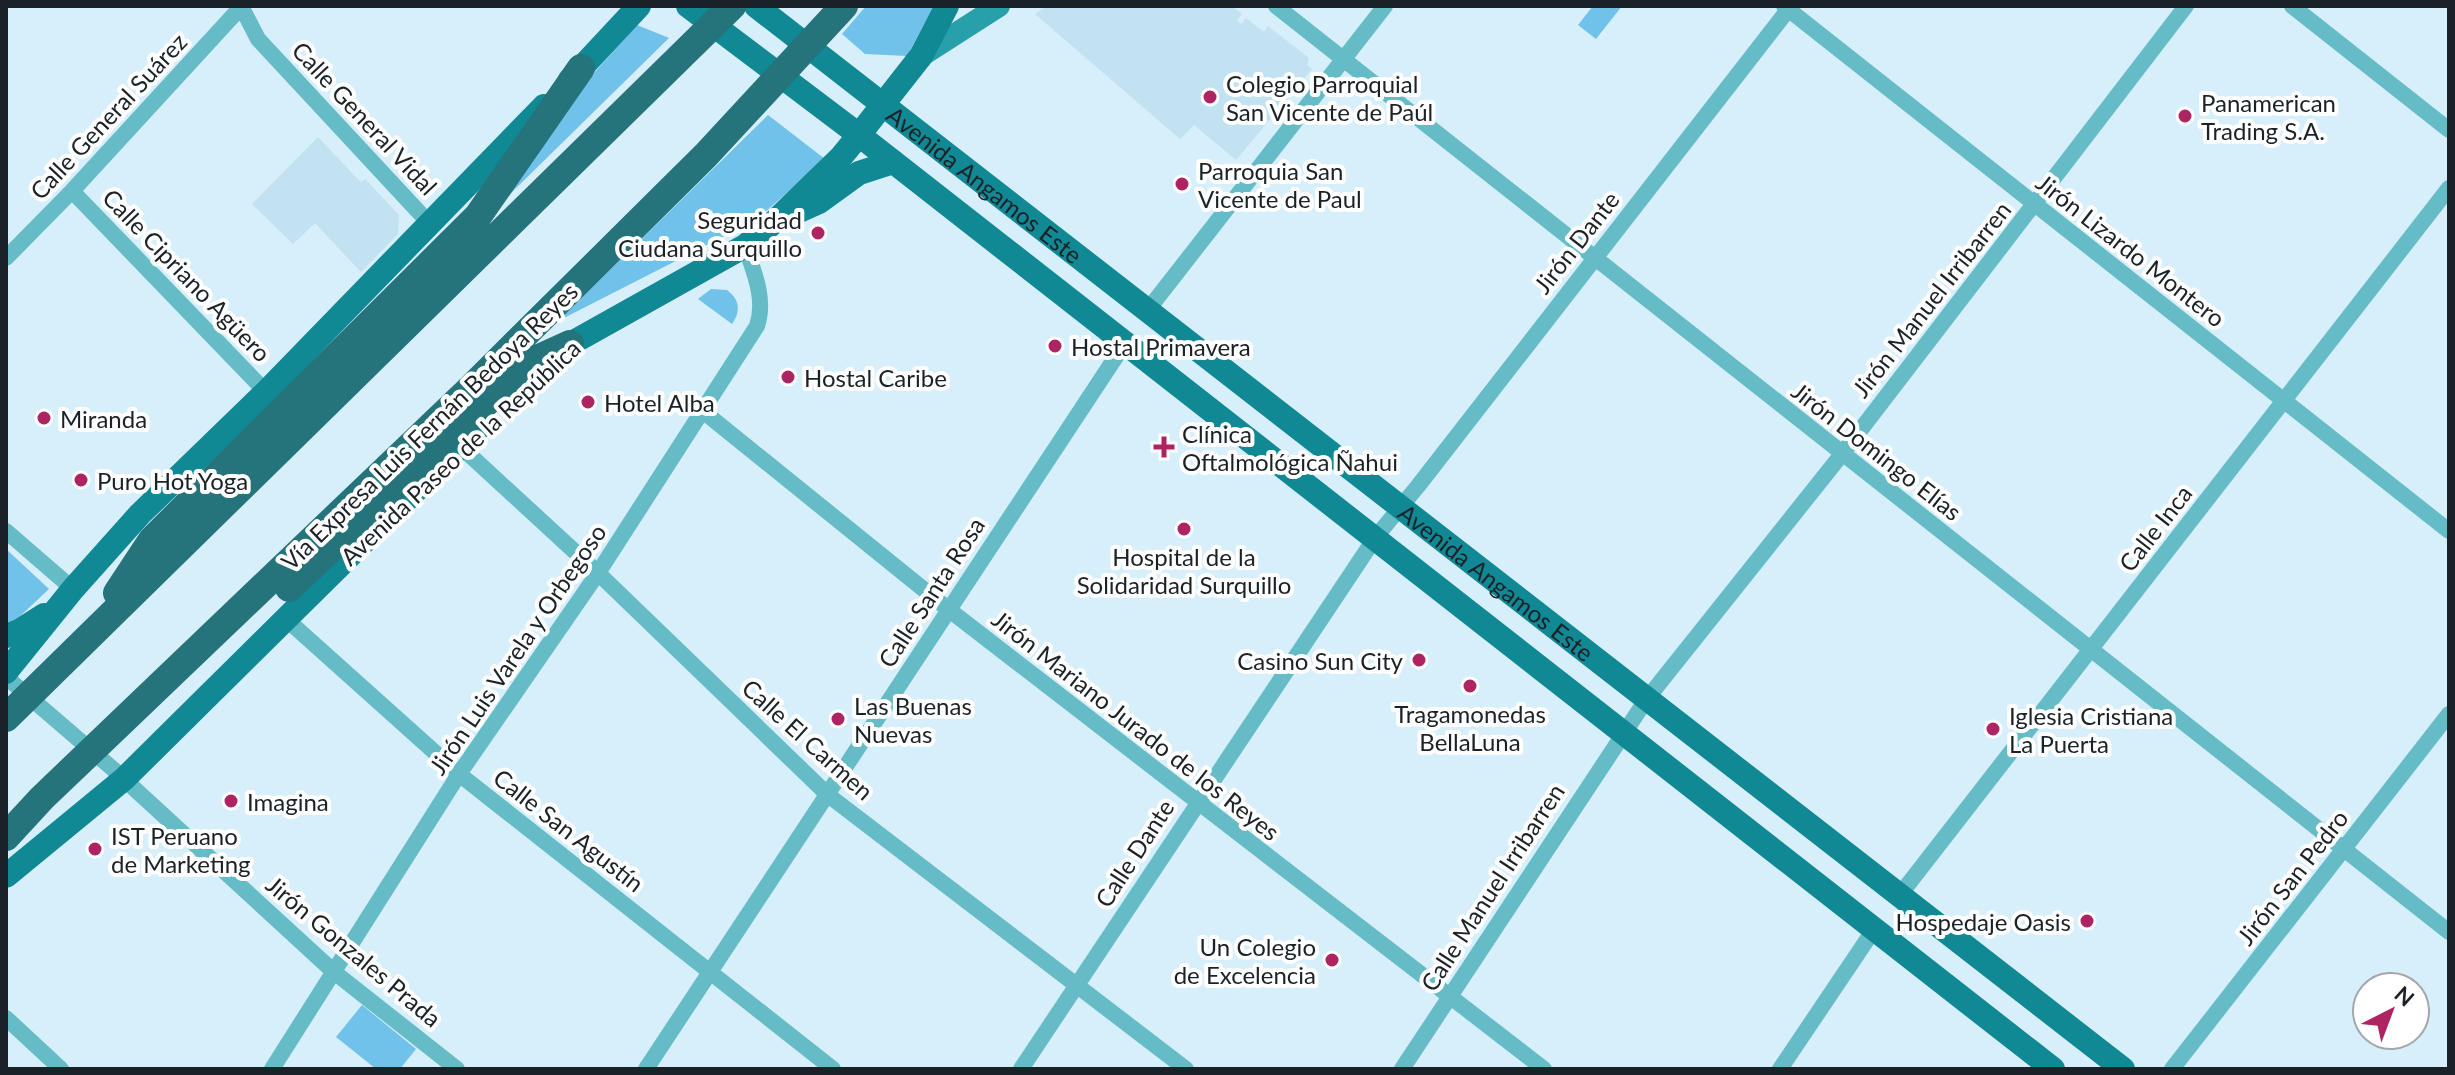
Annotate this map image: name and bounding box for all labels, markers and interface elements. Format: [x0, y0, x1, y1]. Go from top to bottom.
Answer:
street label: Calle General Suárez [24, 27, 192, 205]
street label: Calle General Vidal [287, 35, 443, 201]
place label: Colegio Parroquial San Vicente de Paúl [1226, 69, 1433, 126]
marker: Colegio Parroquial San Vicente de Paúl [1201, 88, 1219, 106]
place label: Panamerican Trading S.A. [2201, 88, 2336, 145]
street label: Avenida Angamos Este [882, 99, 1088, 269]
marker: Panamerican Trading S.A. [2176, 107, 2194, 125]
place label: Parroquia San Vicente de Paul [1198, 156, 1362, 213]
street label: Jirón Lizardo Montero [2031, 167, 2231, 333]
marker: Parroquia San Vicente de Paul [1173, 175, 1191, 193]
street label: Calle Cipriano Agüero [97, 183, 277, 367]
street label: Jirón Dante [1527, 185, 1625, 299]
street label: Jirón Manuel Irribarren [1846, 195, 2016, 403]
place label: Seguridad Ciudana Surquillo [618, 205, 802, 262]
marker: Seguridad Ciudana Surquillo [809, 224, 827, 242]
street label: Vía Expresa Luis Fernán Bedoya Reyes [275, 276, 583, 576]
place label: Hostal Primavera [1071, 332, 1251, 361]
street label: Avenida Paseo de la República [334, 333, 586, 571]
marker: Hostal Primavera [1046, 337, 1064, 355]
place label: Hostal Caribe [804, 363, 947, 392]
marker: Hostal Caribe [779, 368, 797, 386]
street label: Jirón Domingo Elías [1786, 376, 1968, 526]
place label: Hotel Alba [604, 388, 715, 417]
marker: Hotel Alba [579, 393, 597, 411]
place label: Miranda [60, 404, 147, 433]
marker: Miranda [35, 409, 53, 427]
place label: Clínica Oftalmológica Ñahui [1182, 419, 1398, 476]
marker: Clínica Oftalmológica Ñahui [1153, 436, 1175, 458]
place label: Puro Hot Yoga [97, 466, 248, 495]
marker: Puro Hot Yoga [72, 471, 90, 489]
street label: Calle Inca [2112, 479, 2198, 577]
street label: Avenida Angamos Este [1393, 497, 1600, 667]
street label: Calle Santa Rosa [872, 512, 990, 672]
street label: Jirón Luis Varela y Orbegoso [422, 518, 612, 780]
marker: Hospital de la Solidaridad Surquillo [1175, 520, 1193, 538]
place label: Hospital de la Solidaridad Surquillo [1077, 542, 1291, 599]
street label: Jirón Mariano Jurado de los Reyes [987, 604, 1285, 846]
place label: Casino Sun City [1237, 646, 1404, 675]
marker: Casino Sun City [1410, 651, 1428, 669]
street label: Calle El Carmen [737, 673, 879, 805]
marker: Tragamonedas BellaLuna [1461, 677, 1479, 695]
place label: Las Buenas Nuevas [854, 691, 972, 748]
place label: Tragamonedas BellaLuna [1394, 699, 1546, 756]
place label: Iglesia Cristiana La Puerta [2009, 701, 2173, 758]
marker: Las Buenas Nuevas [829, 710, 847, 728]
marker: Iglesia Cristiana La Puerta [1984, 720, 2002, 738]
street label: Calle San Agustín [488, 762, 650, 898]
street label: Calle Manuel Irribarren [1414, 778, 1570, 996]
place label: Imagina [247, 787, 329, 816]
marker: Imagina [222, 792, 240, 810]
street label: Calle Dante [1089, 794, 1179, 912]
street label: Jirón San Pedro [2230, 804, 2354, 950]
place label: IST Peruano de Marketing [111, 821, 251, 878]
marker: IST Peruano de Marketing [86, 840, 104, 858]
street label: Jirón Gonzales Prada [261, 869, 447, 1033]
place label: Hospedaje Oasis [1896, 907, 2071, 936]
marker: Hospedaje Oasis [2078, 912, 2096, 930]
place label: Un Colegio de Excelencia [1174, 932, 1316, 989]
marker: Un Colegio de Excelencia [1323, 951, 1341, 969]
north arrow [2351, 971, 2431, 1051]
text: N [2389, 980, 2420, 1011]

